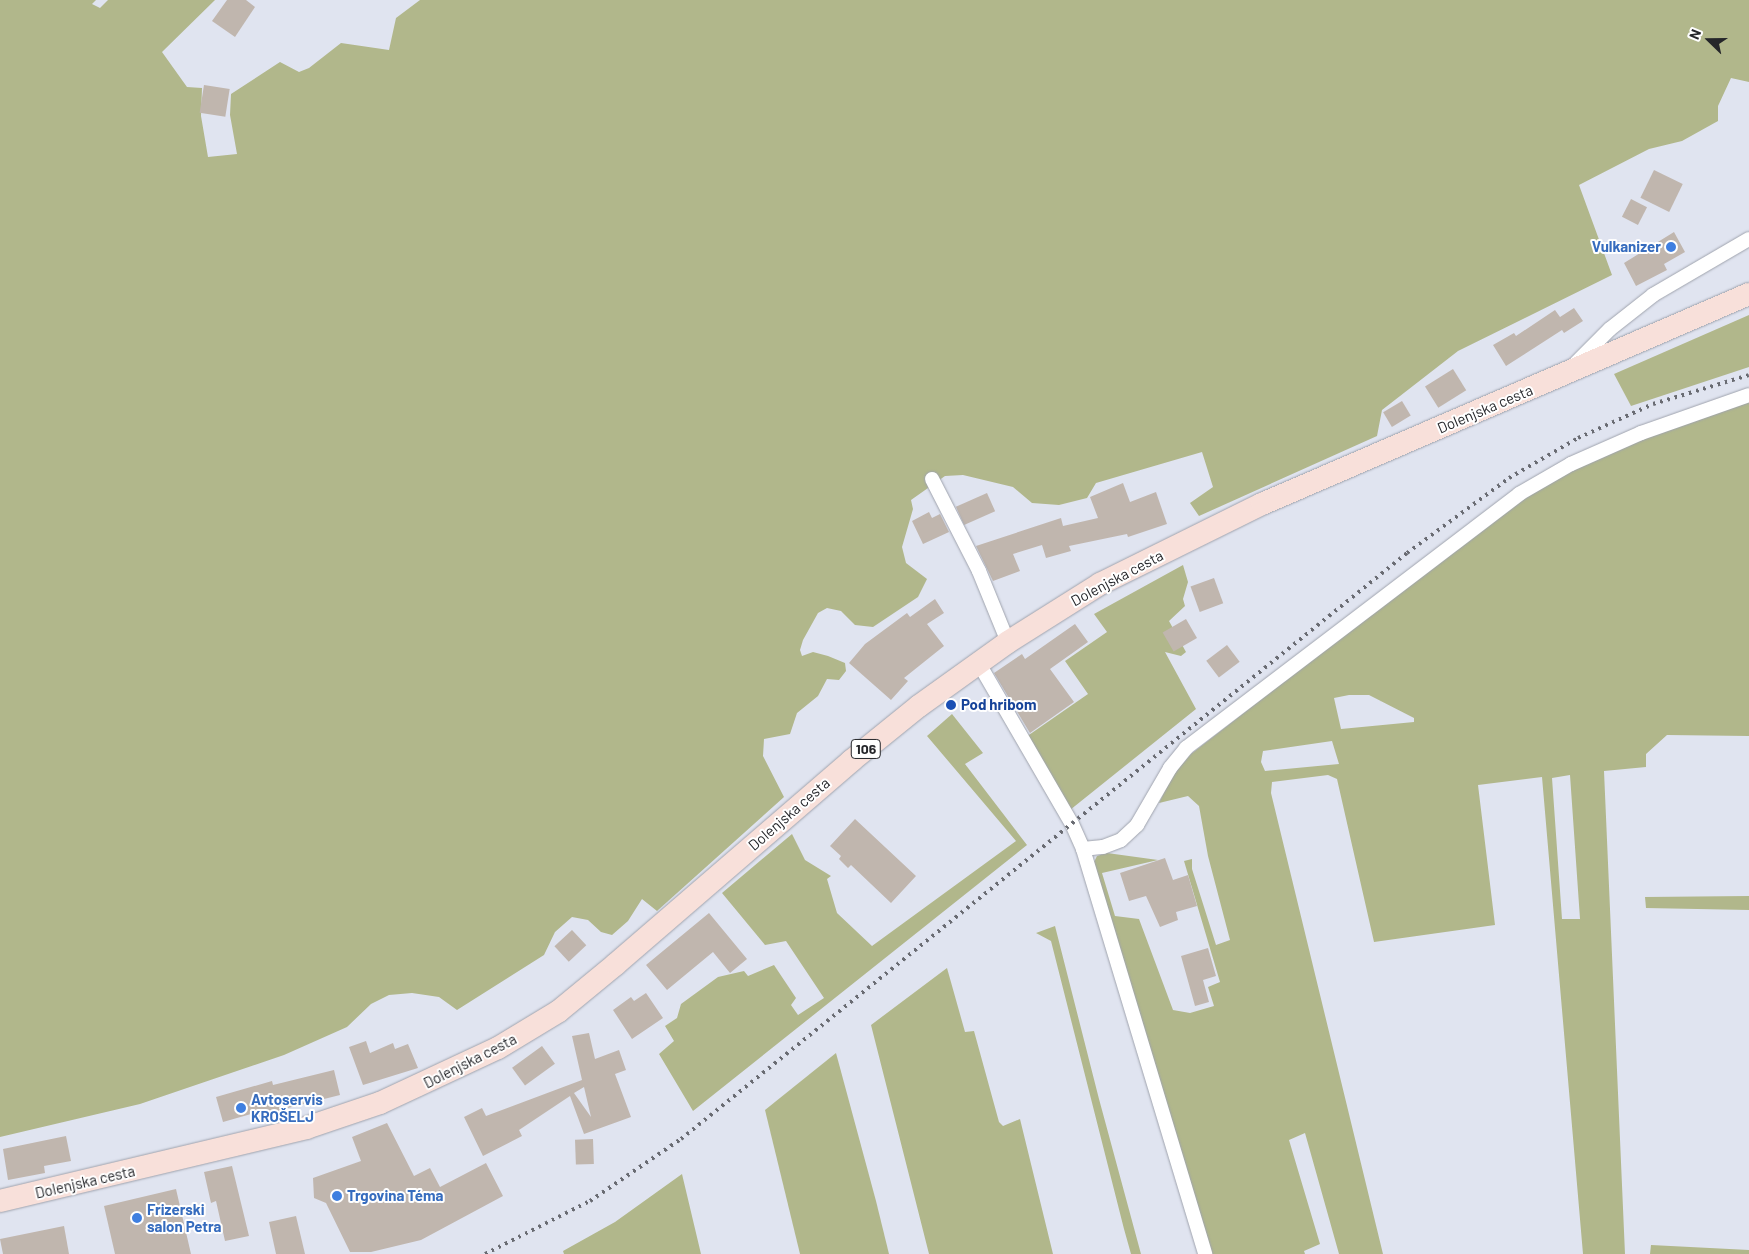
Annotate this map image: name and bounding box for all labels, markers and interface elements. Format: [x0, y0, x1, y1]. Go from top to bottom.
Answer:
north arrow [1684, 15, 1734, 65]
text: N [1685, 27, 1704, 42]
place label: Vulkanizer [1592, 238, 1661, 256]
marker: Vulkanizer [1665, 241, 1677, 253]
street label: Dolenjska cesta [1435, 381, 1535, 437]
street label: Dolenjska cesta [1068, 546, 1166, 610]
place label: Pod hribom [961, 696, 1036, 714]
marker: Pod hribom [945, 699, 957, 711]
road number: 106 [850, 738, 882, 761]
street label: Dolenjska cesta [745, 774, 833, 854]
street label: Dolenjska cesta [421, 1030, 519, 1092]
place label: Avtoservis KROŠELJ [251, 1090, 323, 1125]
marker: Avtoservis KROŠELJ [235, 1102, 247, 1114]
street label: Dolenjska cesta [33, 1162, 137, 1202]
place label: Trgovina Téma [347, 1187, 443, 1205]
marker: Trgovina Téma [331, 1190, 343, 1202]
place label: Frizerski salon Petra [147, 1200, 221, 1235]
marker: Frizerski salon Petra [131, 1212, 143, 1224]

